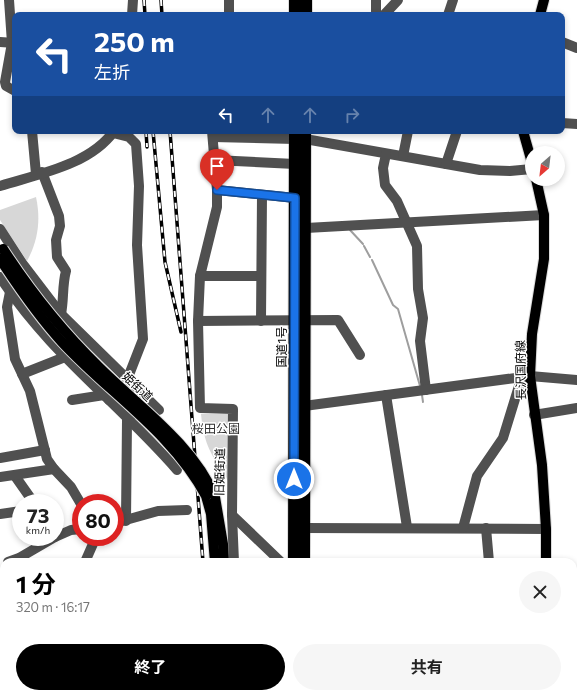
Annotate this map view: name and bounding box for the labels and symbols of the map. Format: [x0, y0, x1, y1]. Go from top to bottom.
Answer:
north arrow [525, 146, 565, 186]
pin [200, 149, 234, 190]
street label: 国道1号 [274, 326, 288, 368]
street label: 長沢国府線 [512, 340, 528, 400]
street label: 姫街道 [120, 369, 156, 403]
park label: 桜田公園 [192, 421, 240, 435]
street label: 旧姫街道 [212, 448, 226, 496]
position arrow [273, 458, 315, 500]
speed limit sign: 80 [72, 494, 124, 546]

